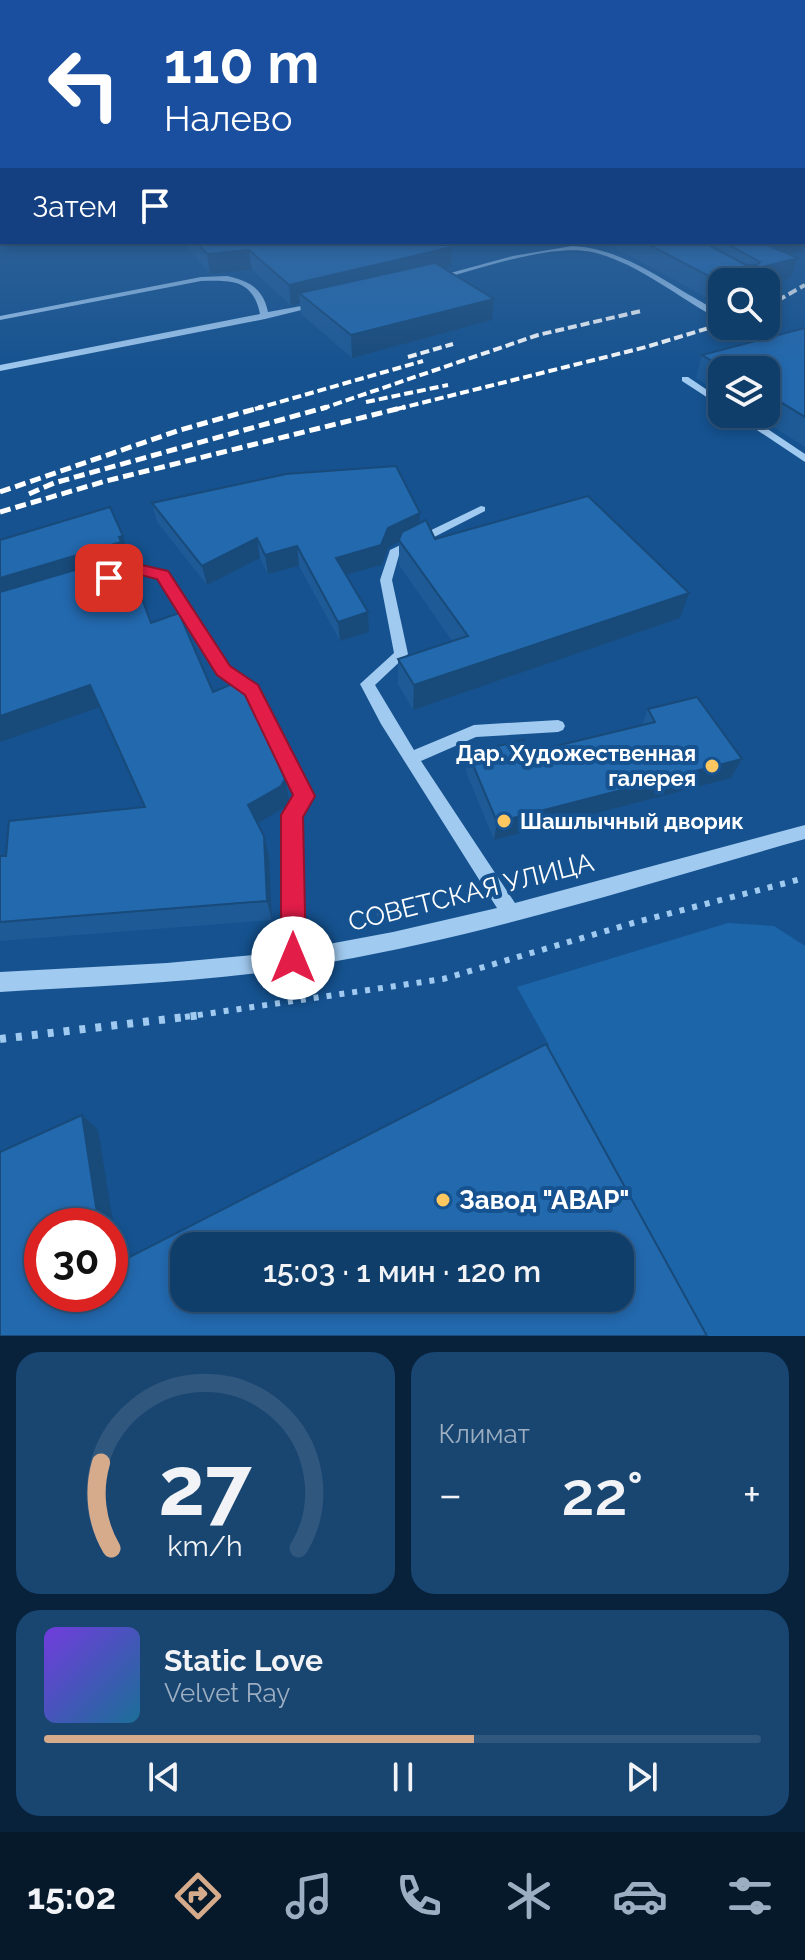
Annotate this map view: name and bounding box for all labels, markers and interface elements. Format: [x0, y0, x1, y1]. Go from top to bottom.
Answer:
text: 110 m [164, 30, 319, 96]
icon: left [32, 32, 136, 136]
text: Налево [164, 97, 292, 139]
icon: arrive [133, 184, 177, 228]
text: Затем [32, 189, 117, 224]
map controls [708, 268, 780, 428]
button: search [708, 268, 780, 340]
button: layers [708, 356, 780, 428]
pin [75, 544, 143, 612]
icon: arrive [87, 556, 131, 600]
place label: Дар. Художественная галерея [456, 740, 696, 791]
marker: Дар. Художественная галерея [703, 757, 721, 775]
place label: Шашлычный дворик [520, 808, 744, 834]
marker: Шашлычный дворик [495, 812, 513, 830]
street label: СОВЕТСКАЯ УЛИЦА [345, 847, 597, 937]
position arrow [251, 916, 335, 1000]
place label: Завод "АВАР" [459, 1185, 630, 1215]
marker: Завод "АВАР" [434, 1191, 452, 1209]
speed limit sign: 30 [24, 1208, 128, 1312]
text: 15:03 · 1 мин · 120 m [263, 1254, 541, 1289]
text: Климат [439, 1419, 530, 1449]
text: 27 [158, 1437, 252, 1534]
text: 22° [561, 1459, 644, 1529]
text: − [439, 1469, 462, 1520]
text: + [743, 1469, 761, 1520]
text: km/h [168, 1529, 243, 1563]
text: Static Love [164, 1643, 323, 1678]
text: Velvet Ray [164, 1678, 290, 1708]
icon: previous [142, 1755, 186, 1799]
icon: pause [381, 1755, 425, 1799]
icon: next [620, 1755, 664, 1799]
icon: directions [170, 1868, 226, 1924]
icon: music [281, 1868, 337, 1924]
icon: phone [391, 1868, 447, 1924]
icon: climate [501, 1868, 557, 1924]
icon: car [612, 1868, 668, 1924]
icon: filters [722, 1868, 778, 1924]
text: 15:02 [27, 1875, 116, 1917]

